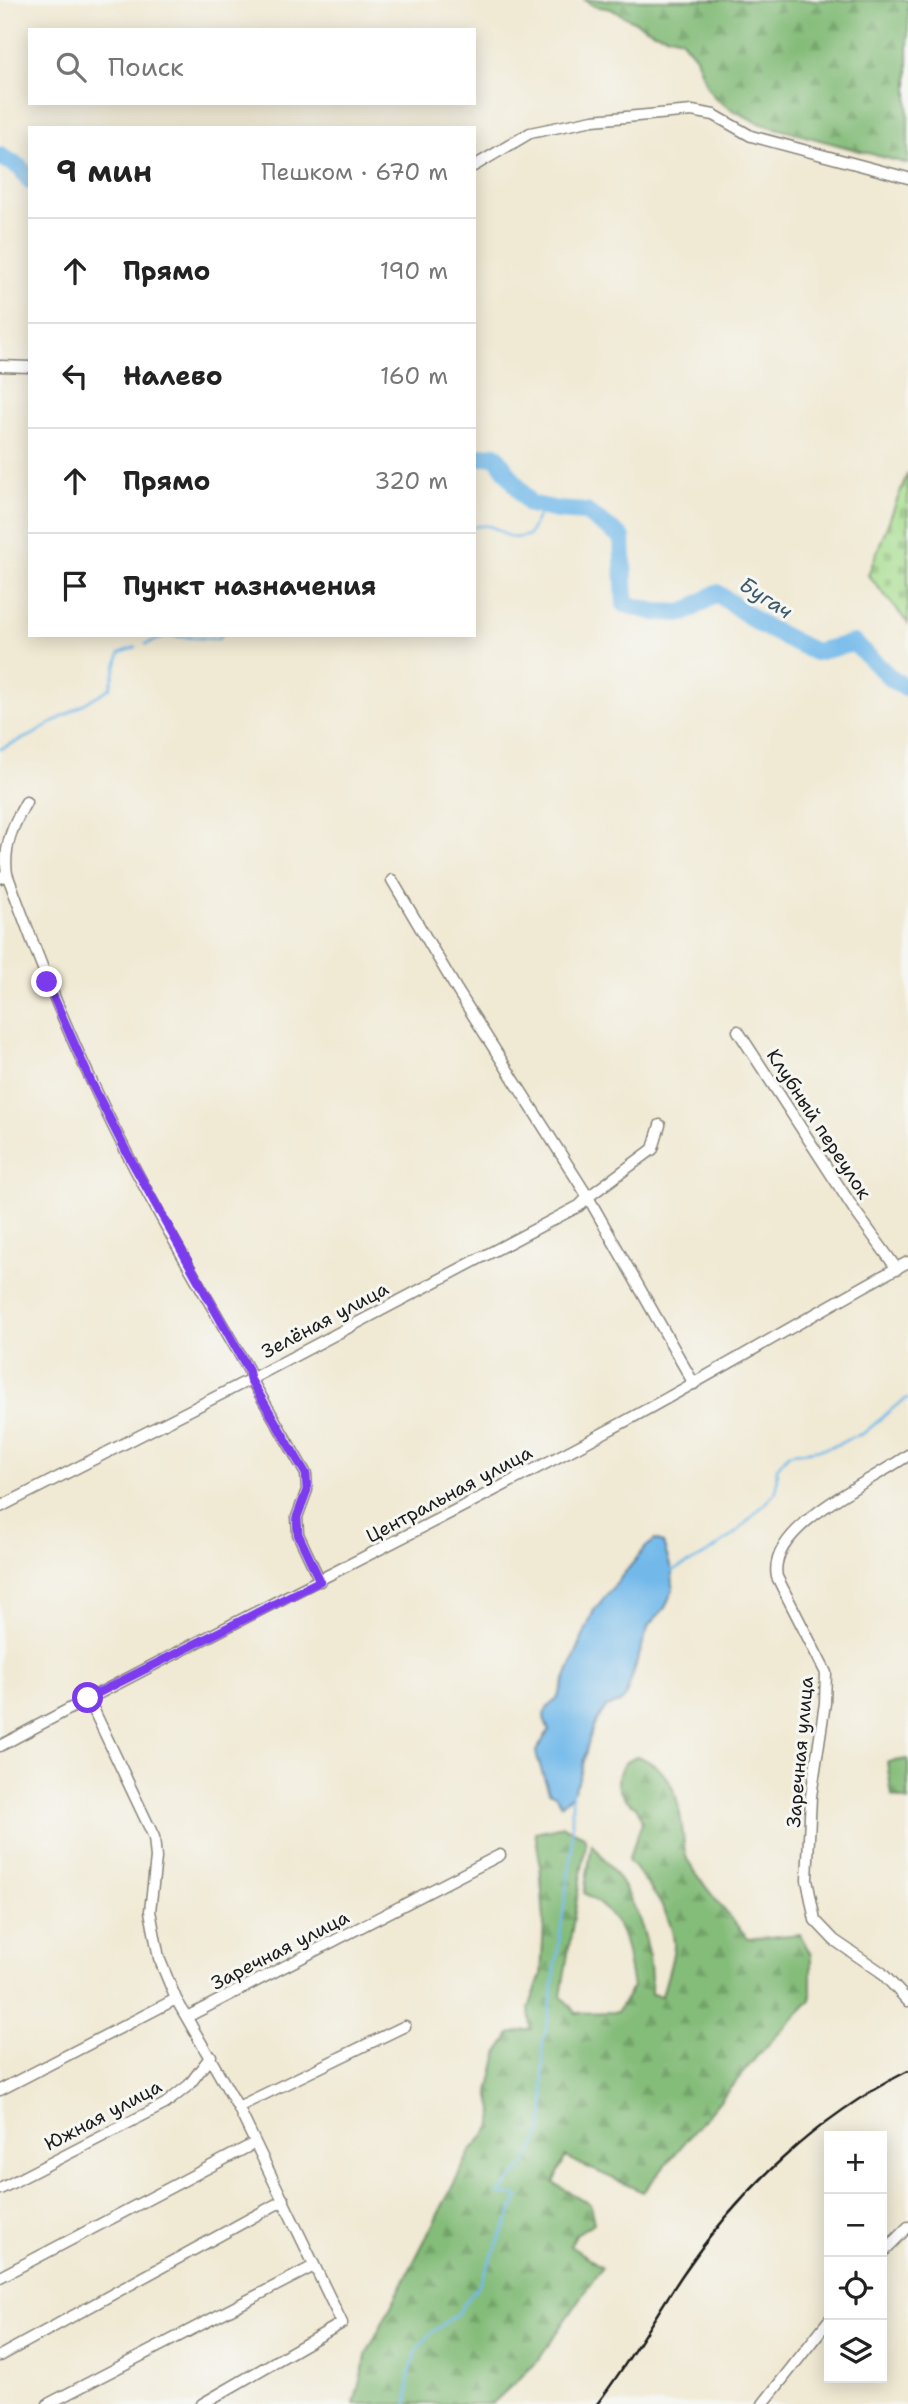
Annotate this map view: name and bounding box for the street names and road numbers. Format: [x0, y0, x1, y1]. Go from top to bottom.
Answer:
street label: Клубный переулок [761, 1044, 877, 1204]
street label: Зелёная улица [257, 1276, 393, 1364]
street label: Центральная улица [362, 1439, 537, 1548]
street label: Заречная улица [781, 1675, 819, 1829]
street label: Заречная улица [207, 1904, 353, 1996]
street label: Южная улица [40, 2074, 166, 2156]

